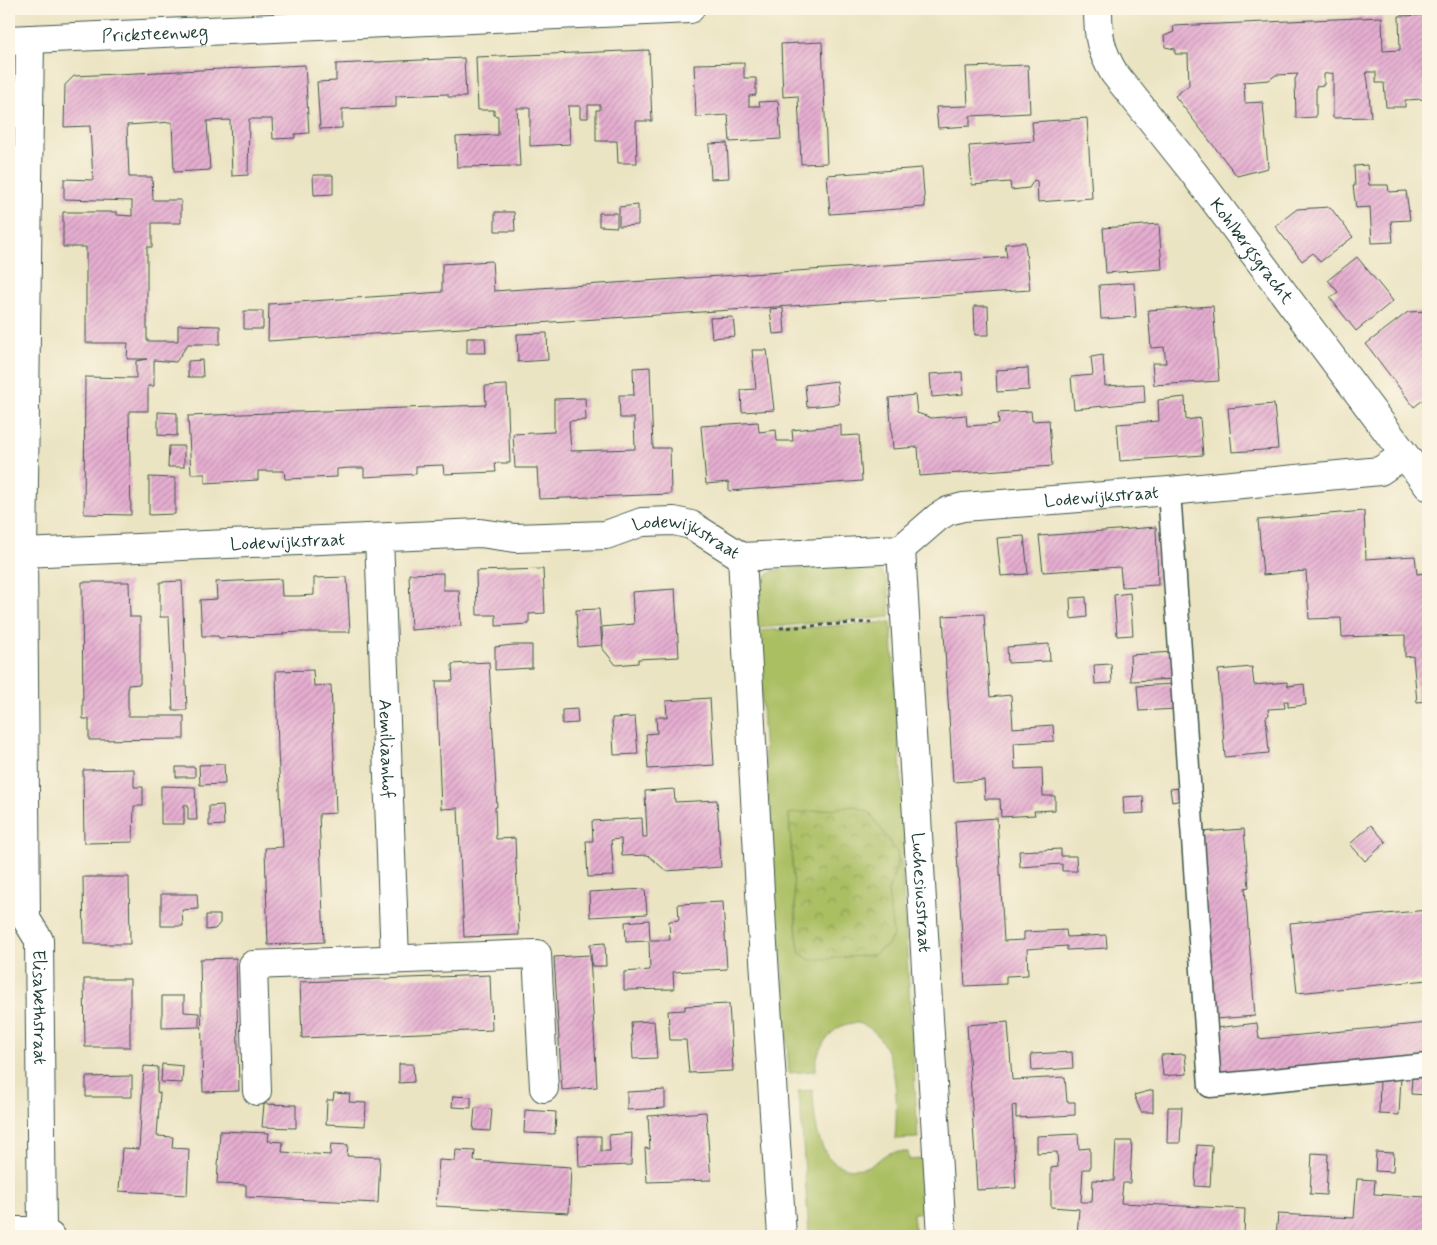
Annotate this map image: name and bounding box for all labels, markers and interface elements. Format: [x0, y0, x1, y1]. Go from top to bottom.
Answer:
street label: Pricksteenweg [101, 20, 209, 49]
street label: Kohlbergsgracht [1204, 194, 1299, 309]
street label: Lodewijkstraat [1043, 481, 1160, 514]
street label: Lodewijkstraat [629, 509, 744, 566]
street label: Lodewijkstraat [230, 528, 346, 557]
street label: Aemiliaanhof [372, 699, 400, 799]
street label: Luchesiusstraat [905, 832, 936, 953]
street label: Elisabethstraat [26, 950, 51, 1065]

